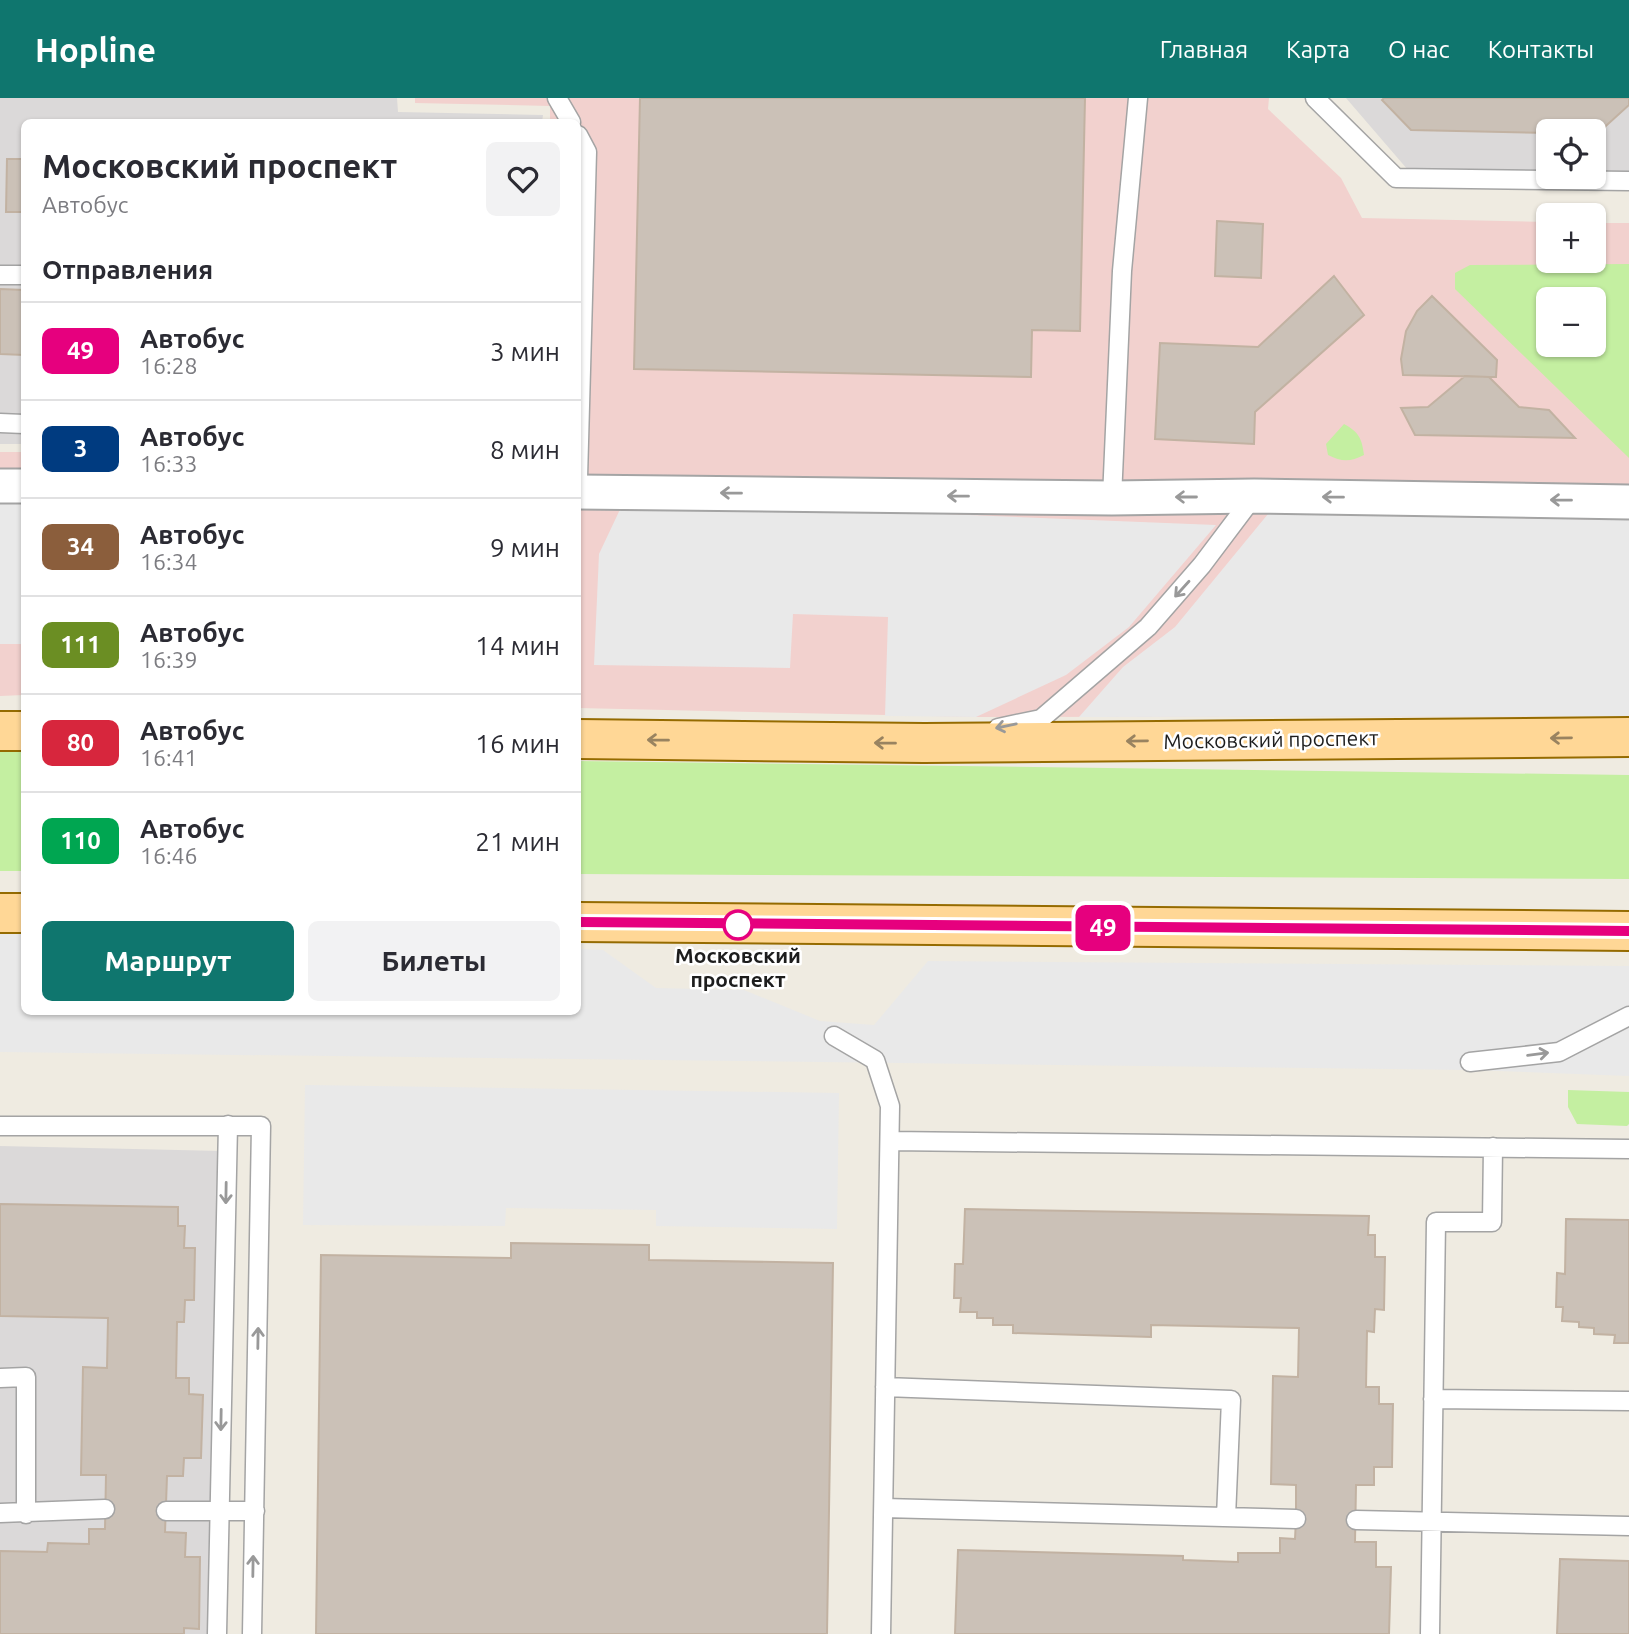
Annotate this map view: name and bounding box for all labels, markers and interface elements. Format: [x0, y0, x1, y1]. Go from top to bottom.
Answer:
text: Hopline [35, 31, 156, 68]
text: Главная [1160, 36, 1248, 63]
text: Карта [1286, 36, 1350, 63]
text: О нас [1388, 36, 1450, 63]
text: Контакты [1488, 36, 1594, 63]
map controls [1536, 119, 1606, 357]
button: locate [1536, 119, 1606, 189]
button: heart [486, 142, 560, 216]
text: Московский проспект [42, 147, 397, 184]
text: Автобус [42, 192, 129, 217]
button: + [1536, 203, 1606, 273]
text: Отправления [42, 255, 213, 284]
button: − [1536, 287, 1606, 357]
text: Автобус [140, 324, 244, 353]
text: 49 [67, 337, 94, 364]
text: 3 мин [490, 337, 560, 366]
text: 16:28 [140, 353, 198, 378]
text: Автобус [140, 422, 244, 451]
text: 3 [74, 435, 87, 462]
text: 8 мин [490, 435, 560, 464]
text: 16:33 [140, 451, 198, 476]
one-way arrow [720, 486, 743, 500]
one-way arrow [947, 489, 970, 503]
one-way arrow [1175, 490, 1198, 504]
one-way arrow [1322, 491, 1345, 504]
one-way arrow [1550, 494, 1573, 507]
text: Автобус [140, 520, 244, 549]
text: 34 [67, 533, 94, 560]
text: 9 мин [490, 533, 560, 562]
text: 16:34 [140, 549, 198, 574]
one-way arrow [1174, 579, 1190, 597]
text: Автобус [140, 618, 244, 647]
text: 111 [60, 631, 101, 658]
text: 14 мин [475, 631, 560, 660]
text: 16:39 [140, 647, 198, 672]
text: Автобус [140, 716, 244, 745]
one-way arrow [995, 720, 1018, 733]
street label: Московский проспект [1163, 725, 1379, 753]
text: 80 [67, 729, 94, 756]
text: 16 мин [475, 729, 560, 758]
one-way arrow [1550, 731, 1573, 745]
one-way arrow [647, 733, 670, 747]
one-way arrow [1126, 735, 1149, 748]
one-way arrow [874, 736, 897, 750]
text: 16:41 [140, 745, 198, 770]
text: Автобус [140, 814, 244, 843]
text: 110 [60, 827, 101, 854]
text: 21 мин [475, 827, 560, 856]
text: 16:46 [140, 843, 198, 868]
line badge: 49 [1072, 905, 1134, 951]
marker: Московский проспект [723, 910, 753, 940]
text: 49 [1089, 914, 1117, 941]
button: Маршрут [42, 921, 294, 1001]
button: Билеты [308, 921, 560, 1001]
place label: Московский проспект [675, 943, 801, 991]
one-way arrow [1526, 1048, 1548, 1061]
one-way arrow [219, 1181, 233, 1204]
one-way arrow [251, 1327, 264, 1350]
one-way arrow [214, 1409, 228, 1432]
one-way arrow [247, 1555, 260, 1578]

